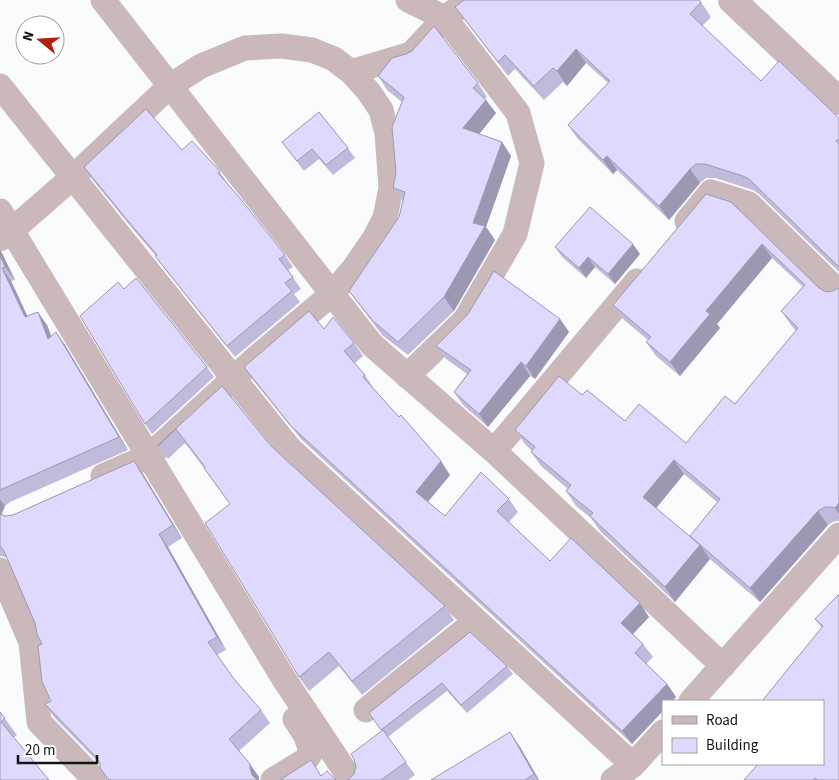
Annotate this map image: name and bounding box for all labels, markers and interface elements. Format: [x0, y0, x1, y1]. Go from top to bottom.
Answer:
north arrow [15, 15, 65, 65]
text: N [18, 29, 40, 44]
legend [662, 700, 824, 765]
text: Road [706, 710, 738, 731]
scale bar [18, 732, 96, 764]
text: Building [706, 735, 759, 756]
text: 20 m [25, 740, 55, 761]

